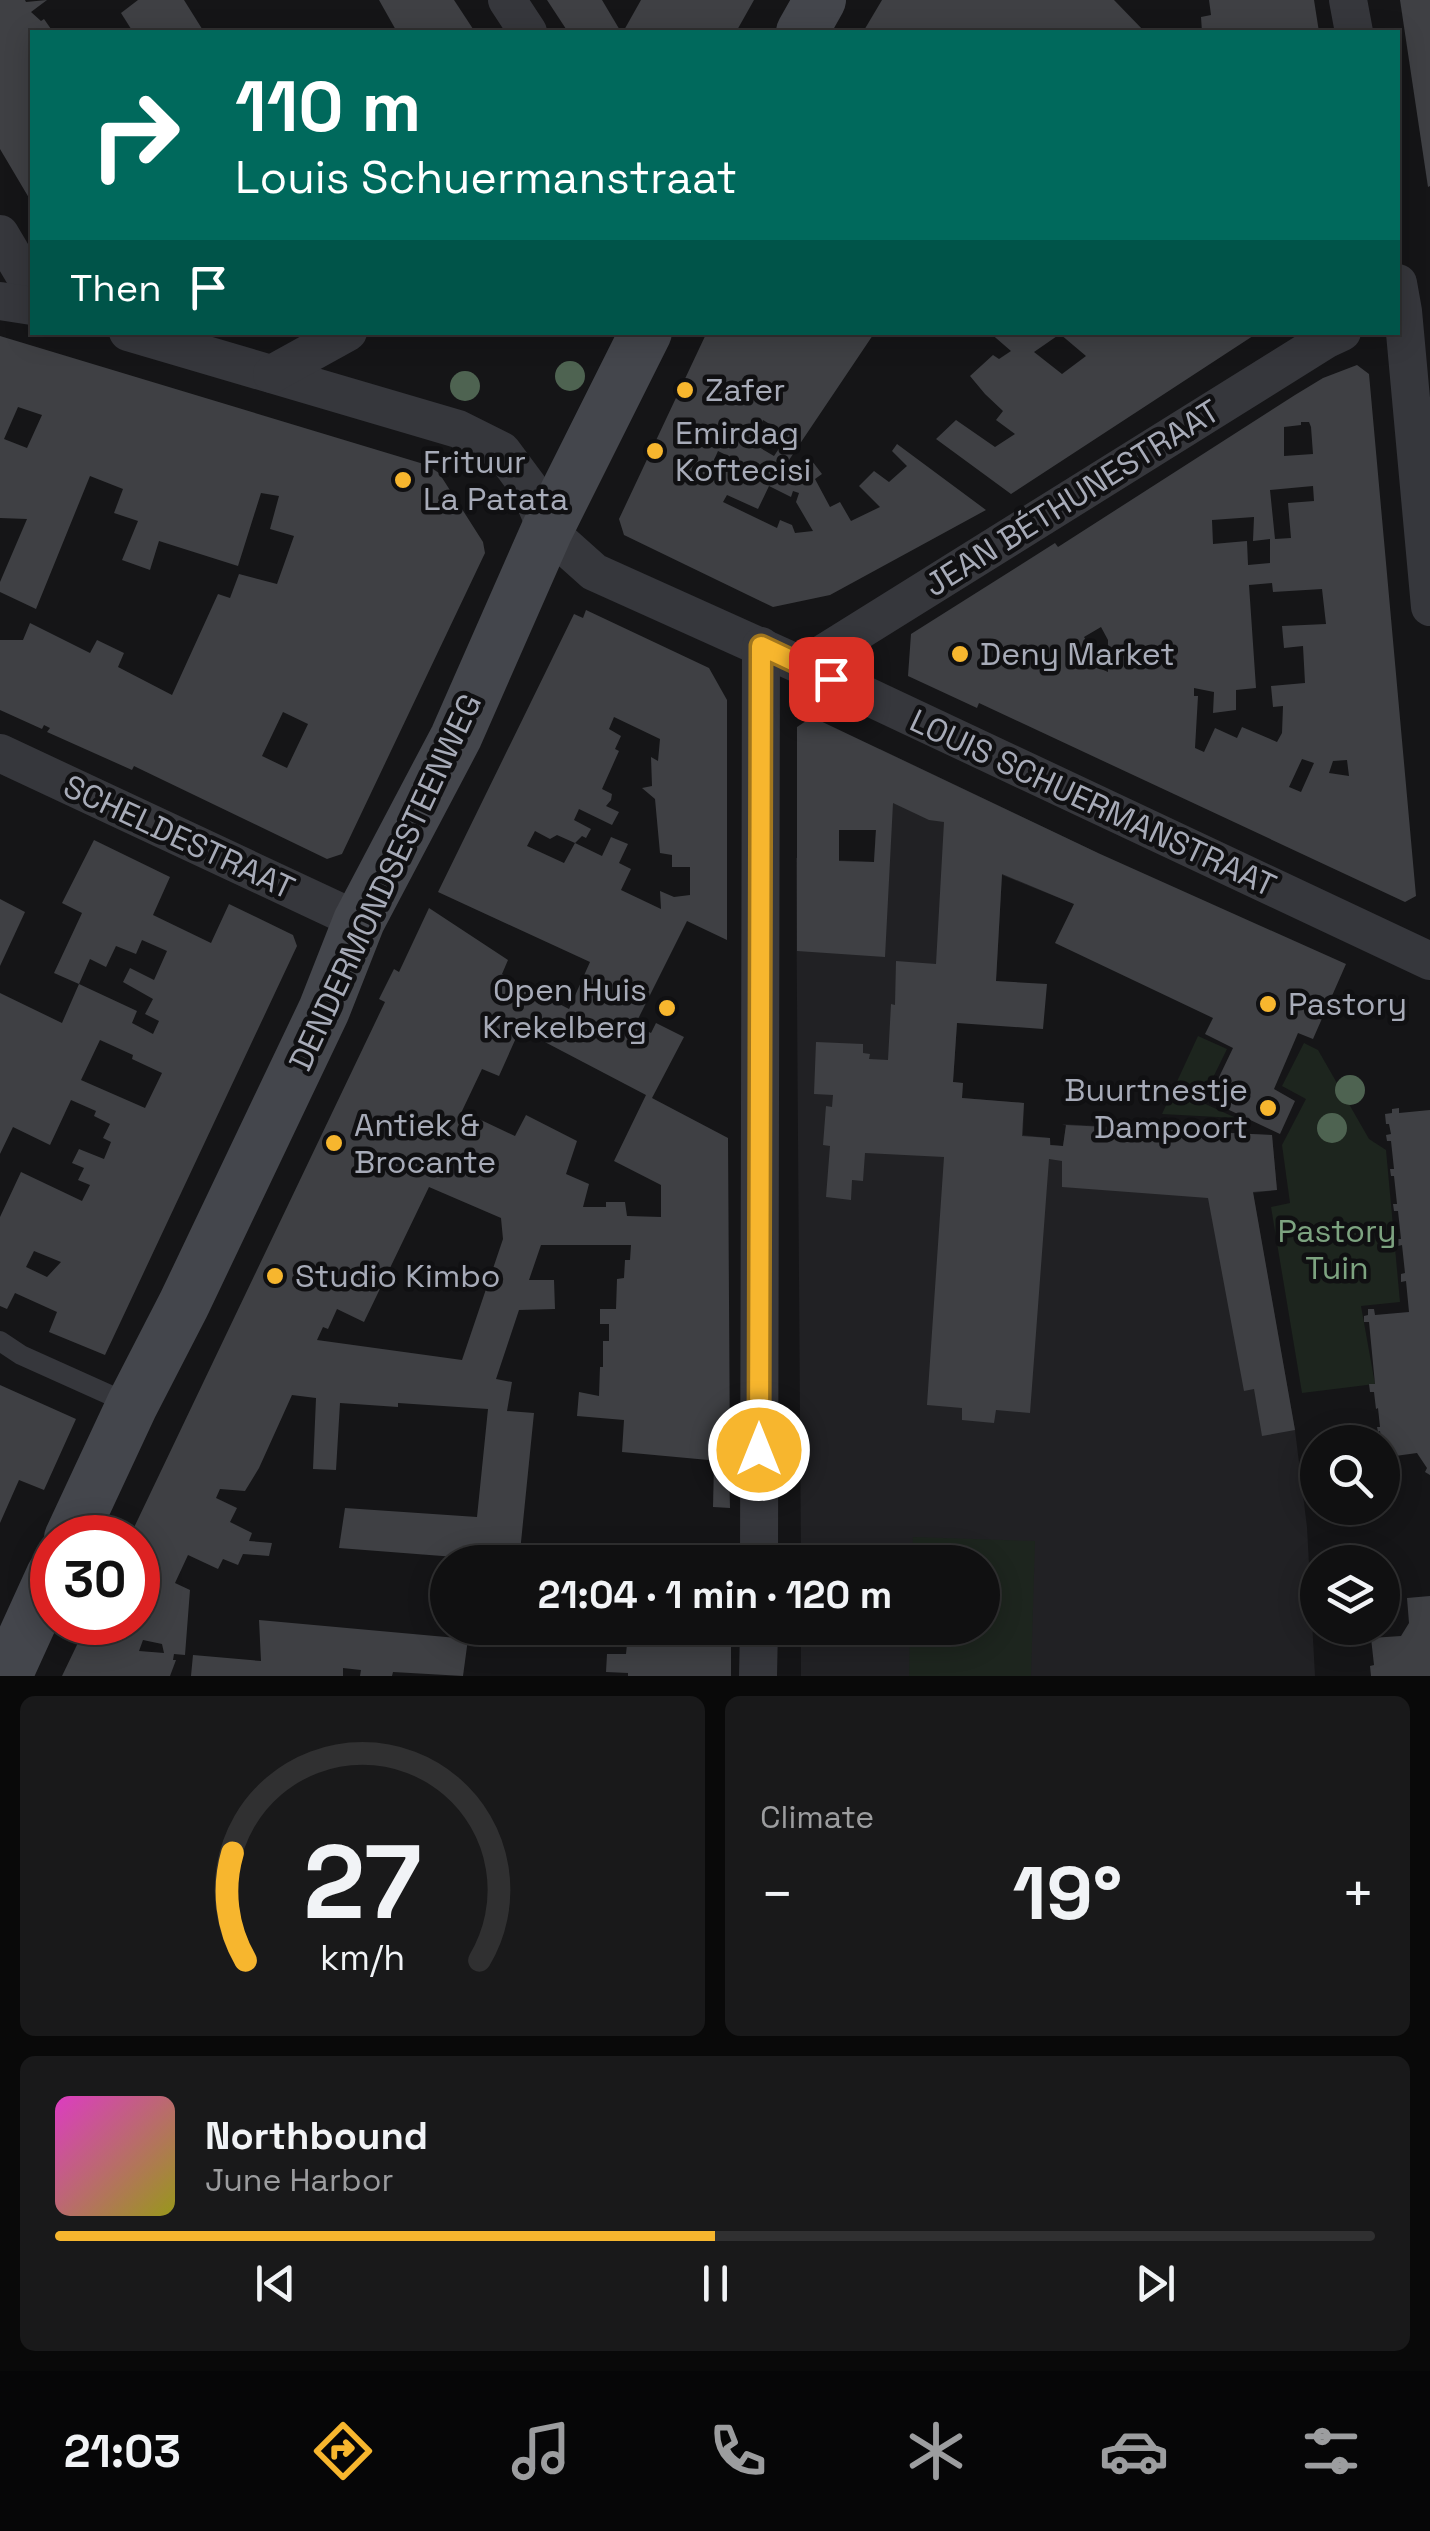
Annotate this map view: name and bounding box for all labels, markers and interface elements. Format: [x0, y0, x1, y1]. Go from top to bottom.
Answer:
text: 110 m [235, 62, 421, 151]
icon: right [70, 70, 200, 200]
text: Louis Schuermanstraat [235, 149, 737, 206]
icon: arrive [181, 260, 236, 315]
text: Then [70, 264, 161, 312]
place label: Zafer [705, 370, 785, 410]
marker: Zafer [674, 379, 696, 401]
street label: JEAN BÉTHUNESTRAAT [917, 391, 1227, 605]
place label: Emirdag Koftecisi [675, 413, 811, 490]
marker: Emirdag Koftecisi [644, 440, 666, 462]
place label: Frituur La Patata [423, 442, 568, 519]
marker: Frituur La Patata [392, 469, 414, 491]
place label: Deny Market [980, 634, 1175, 674]
pin [789, 637, 874, 722]
marker: Deny Market [949, 643, 971, 665]
icon: arrive [804, 652, 859, 707]
street label: DENDERMONDSESTEENWEG [280, 687, 490, 1077]
street label: LOUIS SCHUERMANSTRAAT [904, 700, 1282, 906]
street label: SCHELDESTRAAT [57, 766, 301, 908]
place label: Open Huis Krekelberg [482, 970, 647, 1047]
place label: Pastory [1288, 984, 1407, 1024]
marker: Pastory [1257, 993, 1279, 1015]
marker: Open Huis Krekelberg [656, 997, 678, 1019]
place label: Buurtnestje Dampoort [1064, 1070, 1248, 1147]
marker: Buurtnestje Dampoort [1257, 1097, 1279, 1119]
place label: Antiek & Brocante [354, 1105, 496, 1182]
marker: Antiek & Brocante [323, 1132, 345, 1154]
park label: Pastory Tuin [1277, 1211, 1397, 1288]
place label: Studio Kimbo [295, 1256, 501, 1296]
marker: Studio Kimbo [264, 1265, 286, 1287]
position arrow [707, 1398, 811, 1502]
map controls [1300, 1425, 1400, 1645]
button: search [1300, 1425, 1400, 1525]
speed limit sign: 30 [30, 1515, 160, 1645]
button: layers [1300, 1545, 1400, 1645]
text: 21:04 · 1 min · 120 m [538, 1571, 892, 1619]
text: Climate [760, 1797, 874, 1837]
text: 27 [303, 1816, 422, 1948]
text: 19° [1013, 1845, 1122, 1941]
text: − [760, 1859, 794, 1929]
text: + [1341, 1859, 1375, 1929]
text: km/h [320, 1935, 405, 1980]
text: Northbound [205, 2112, 428, 2160]
text: June Harbor [205, 2160, 393, 2200]
icon: previous [248, 2256, 303, 2311]
icon: pause [688, 2256, 743, 2311]
icon: next [1128, 2256, 1183, 2311]
icon: directions [308, 2416, 378, 2486]
icon: music [506, 2416, 576, 2486]
icon: phone [703, 2416, 773, 2486]
icon: climate [901, 2416, 971, 2486]
icon: car [1099, 2416, 1169, 2486]
icon: filters [1296, 2416, 1366, 2486]
text: 21:03 [64, 2423, 181, 2480]

